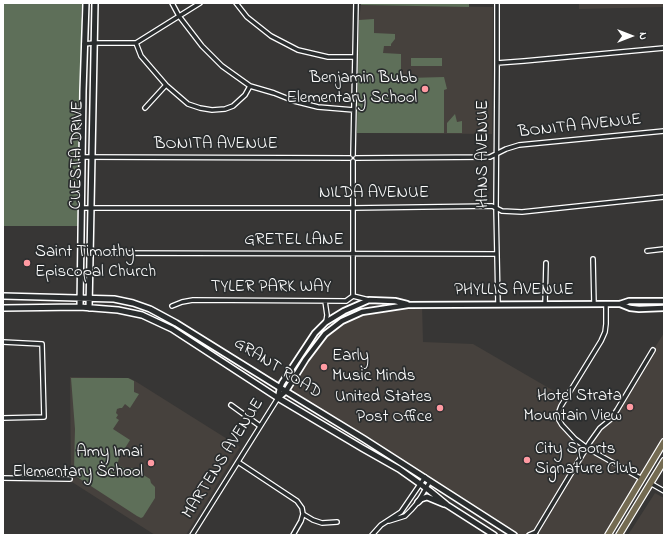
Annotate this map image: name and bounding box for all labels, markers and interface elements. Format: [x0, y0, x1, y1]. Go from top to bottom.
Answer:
north arrow [611, 16, 651, 56]
text: N [635, 32, 651, 40]
place label: Benjamin Bubb Elementary School [287, 69, 417, 109]
marker: Benjamin Bubb Elementary School [420, 84, 430, 94]
street label: CUESTA DRIVE [67, 100, 89, 210]
street label: HANS AVENUE [474, 100, 494, 208]
street label: BONITA AVENUE [517, 110, 643, 144]
street label: BONITA AVENUE [154, 135, 278, 155]
street label: NILDA AVENUE [319, 184, 429, 204]
street label: GRETEL LANE [244, 231, 344, 251]
place label: Saint Timothy Episcopal Church [35, 243, 156, 283]
marker: Saint Timothy Episcopal Church [22, 258, 32, 268]
street label: TYLER PARK WAY [211, 278, 331, 298]
street label: PHYLLIS AVENUE [454, 281, 574, 301]
street label: GRANT ROAD [229, 334, 325, 404]
place label: Early Music Minds [332, 347, 415, 387]
marker: Early Music Minds [319, 362, 329, 372]
place label: Hotel Strata Mountain View [524, 387, 622, 427]
place label: United States Post Office [335, 388, 432, 428]
street label: MARTENS AVENUE [179, 395, 269, 523]
marker: Hotel Strata Mountain View [625, 402, 635, 412]
marker: United States Post Office [435, 403, 445, 413]
place label: City Sports Signature Club [535, 440, 638, 480]
place label: Amy Imai Elementary School [13, 443, 143, 483]
marker: City Sports Signature Club [522, 455, 532, 465]
marker: Amy Imai Elementary School [146, 458, 156, 468]

